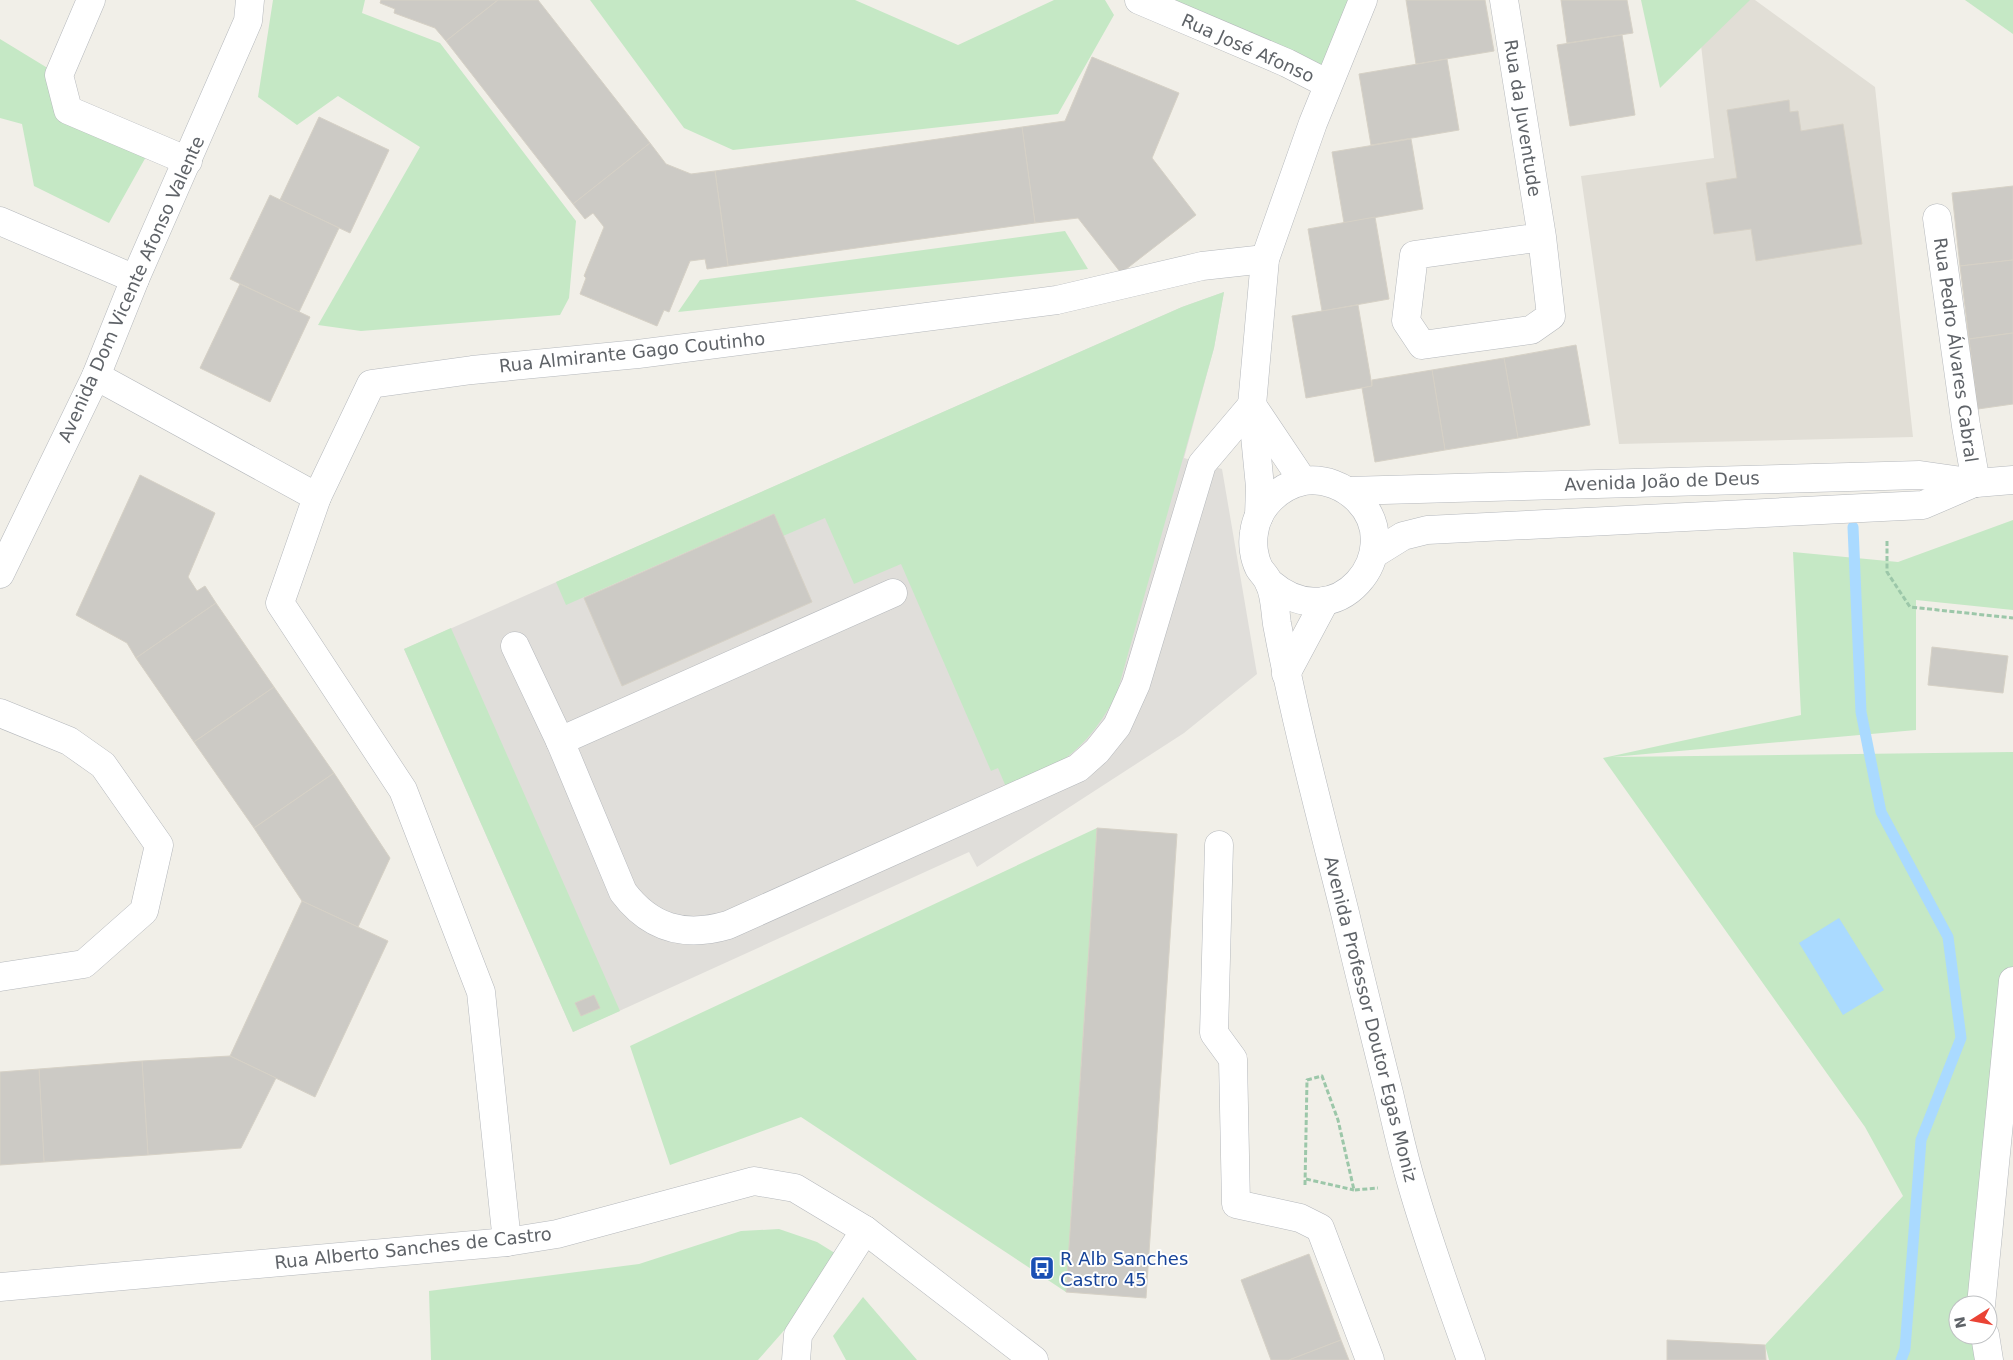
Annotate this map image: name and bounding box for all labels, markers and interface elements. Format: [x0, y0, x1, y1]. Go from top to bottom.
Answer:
street label: Rua José Afonso [1178, 9, 1318, 87]
street label: Rua da Juventude [1500, 38, 1546, 198]
street label: Avenida Dom Vicente Afonso Valente [54, 133, 208, 445]
street label: Rua Pedro Álvares Cabral [1930, 236, 1982, 464]
street label: Rua Almirante Gago Coutinho [498, 328, 766, 376]
street label: Avenida João de Deus [1564, 467, 1760, 495]
street label: Avenida Professor Doutor Egas Moniz [1320, 854, 1422, 1184]
street label: Rua Alberto Sanches de Castro [273, 1223, 553, 1273]
place label: R Alb Sanches Castro 45 [1060, 1248, 1188, 1290]
bus stop icon: R Alb Sanches Castro 45 [1029, 1255, 1055, 1281]
north arrow [1948, 1295, 1998, 1345]
text: N [1951, 1315, 1969, 1330]

